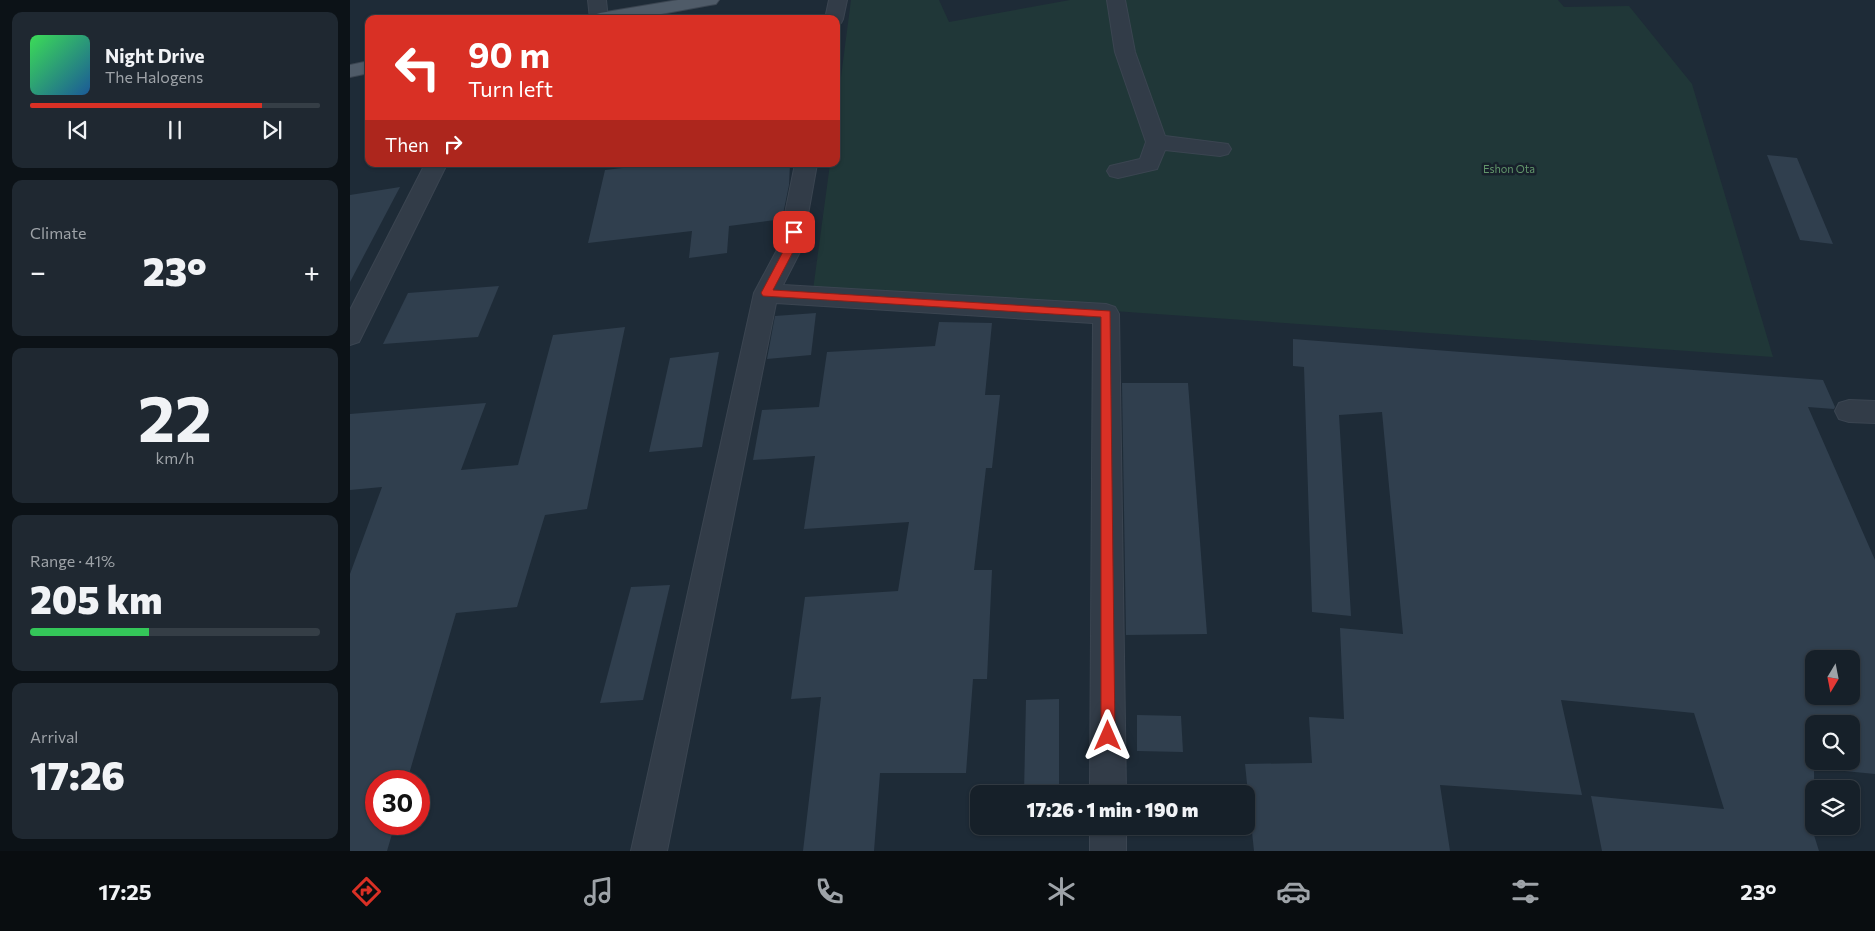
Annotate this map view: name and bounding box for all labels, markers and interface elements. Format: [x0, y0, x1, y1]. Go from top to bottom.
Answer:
text: 90 m [468, 32, 550, 75]
icon: left [385, 35, 450, 100]
text: Night Drive [105, 44, 205, 67]
text: The Halogens [105, 67, 203, 86]
text: Turn left [468, 75, 553, 102]
icon: previous [64, 116, 92, 144]
icon: pause [161, 116, 189, 144]
icon: next [258, 116, 286, 144]
icon: right [439, 130, 467, 158]
text: Then [385, 133, 429, 156]
park label: Eshon Ota [1483, 162, 1535, 175]
pin [773, 211, 815, 253]
icon: arrive [780, 218, 808, 246]
text: Climate [30, 223, 86, 242]
text: 23° [143, 247, 207, 294]
text: − [30, 254, 46, 288]
text: + [304, 254, 320, 288]
text: 22 [138, 376, 212, 455]
text: km/h [156, 448, 194, 467]
text: Range · 41% [30, 551, 115, 570]
text: 205 km [30, 575, 162, 622]
north arrow [1805, 650, 1860, 705]
map controls [1805, 650, 1860, 835]
position arrow [1081, 709, 1133, 761]
button: search [1805, 715, 1860, 770]
text: Arrival [30, 727, 78, 746]
text: 17:26 [30, 751, 125, 798]
speed limit sign: 30 [365, 770, 430, 835]
button: layers [1805, 780, 1860, 835]
text: 17:26 · 1 min · 190 m [1027, 798, 1198, 821]
icon: directions [349, 874, 384, 909]
icon: music [581, 874, 616, 909]
icon: phone [812, 874, 847, 909]
icon: climate [1044, 874, 1079, 909]
icon: car [1276, 874, 1311, 909]
icon: filters [1508, 874, 1543, 909]
text: 17:25 [98, 878, 152, 905]
text: 23° [1740, 878, 1776, 905]

